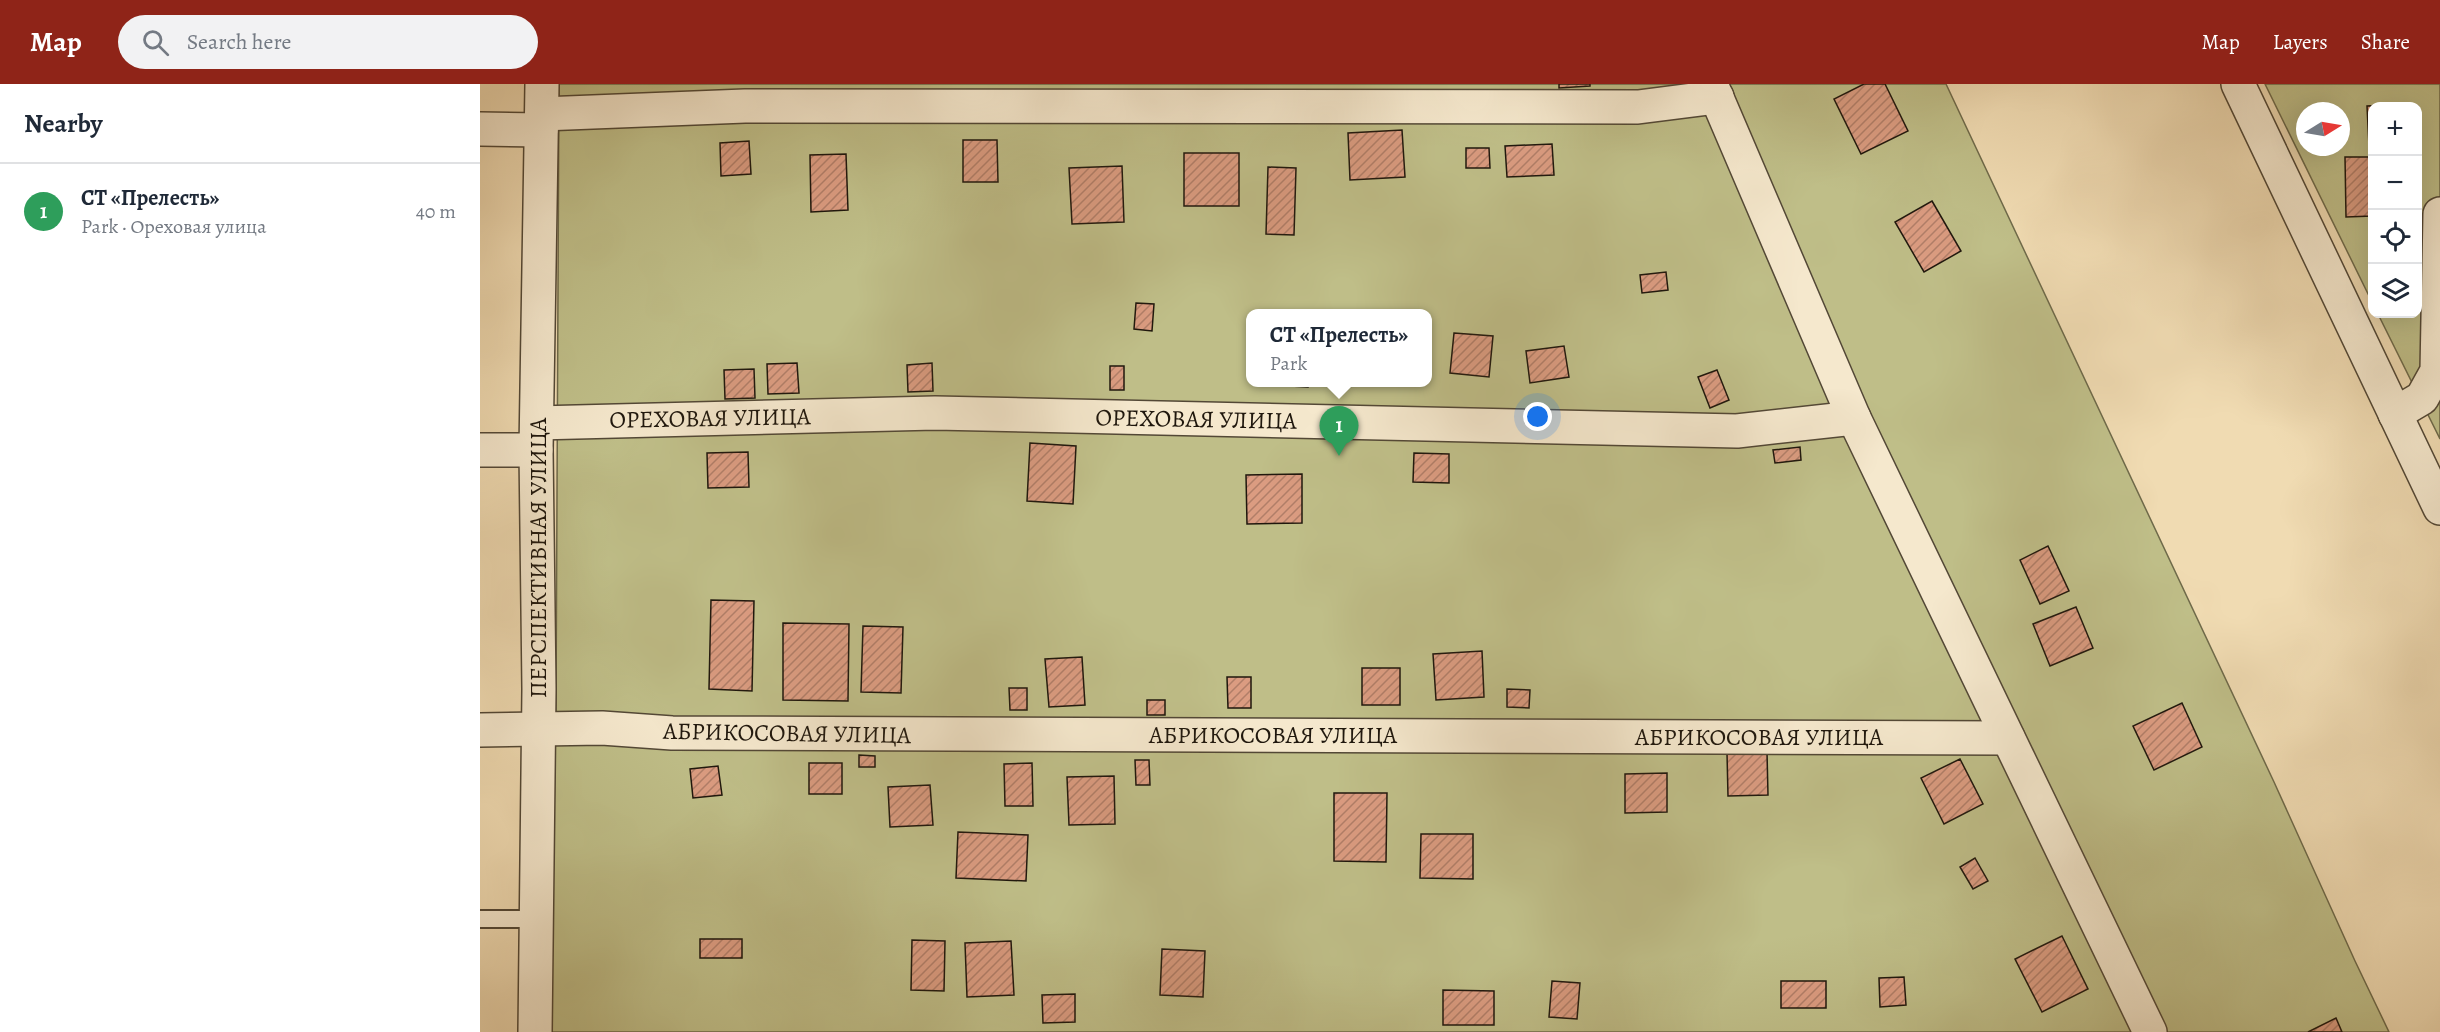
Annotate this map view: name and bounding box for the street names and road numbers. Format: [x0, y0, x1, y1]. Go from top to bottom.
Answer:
street label: ОРЕХОВАЯ УЛИЦА [609, 400, 812, 436]
street label: ОРЕХОВАЯ УЛИЦА [1095, 401, 1298, 437]
street label: ПЕРСПЕКТИВНАЯ УЛИЦА [522, 417, 554, 698]
street label: АБРИКОСОВАЯ УЛИЦА [662, 715, 912, 751]
street label: АБРИКОСОВАЯ УЛИЦА [1148, 719, 1398, 751]
street label: АБРИКОСОВАЯ УЛИЦА [1634, 721, 1884, 753]

